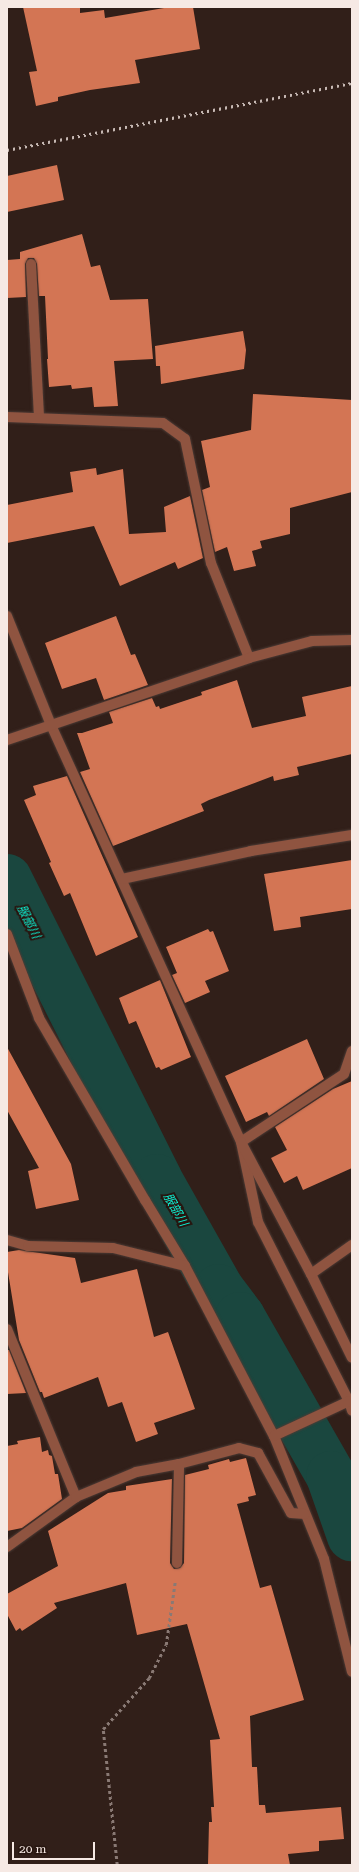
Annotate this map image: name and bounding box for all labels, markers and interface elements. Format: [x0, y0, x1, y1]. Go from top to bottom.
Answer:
water label: 服部川 [13, 903, 43, 941]
water label: 服部川 [160, 1191, 190, 1229]
scale bar [14, 1834, 97, 1860]
text: 20 m [19, 1842, 46, 1856]

